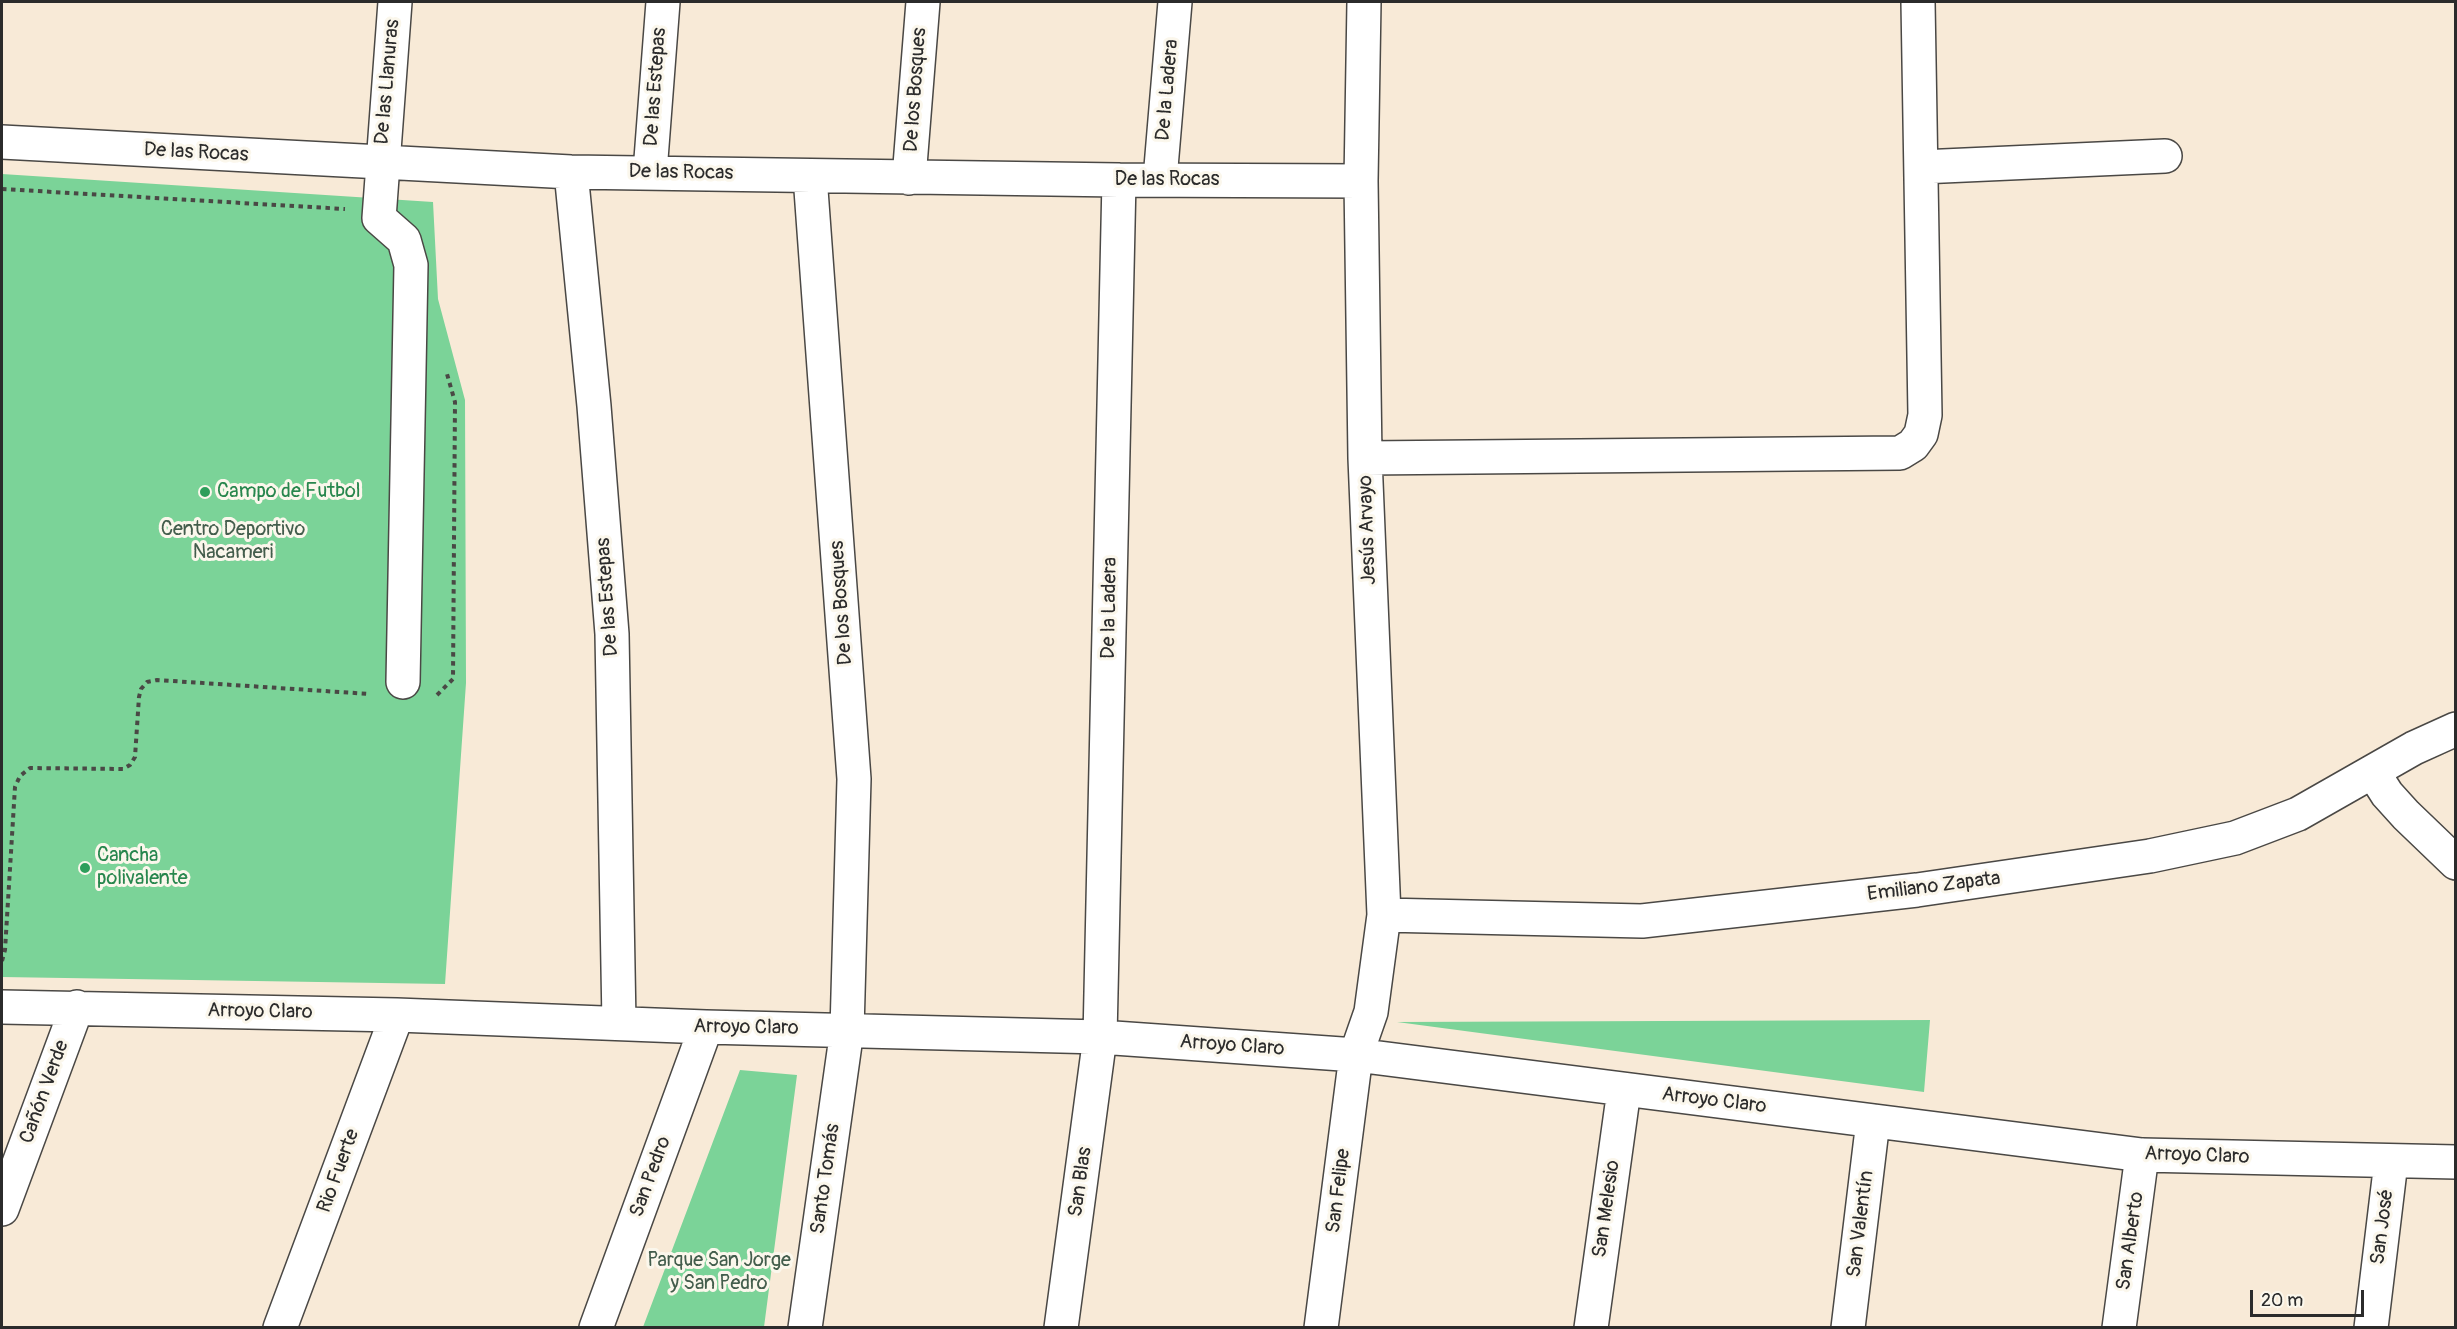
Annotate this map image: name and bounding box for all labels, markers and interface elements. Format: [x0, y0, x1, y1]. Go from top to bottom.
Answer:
street label: De las Llanuras [371, 18, 405, 146]
street label: De las Estepas [640, 27, 672, 147]
street label: De los Bosques [900, 27, 932, 153]
street label: De la Ladera [1152, 38, 1184, 142]
street label: De las Rocas [143, 138, 249, 168]
street label: De las Rocas [628, 160, 734, 186]
street label: De las Rocas [1115, 168, 1219, 192]
street label: Jesús Arvayo [1354, 475, 1382, 585]
place label: Campo de Futbol [217, 480, 361, 504]
marker: Campo de Futbol [198, 485, 212, 499]
park label: Centro Deportivo Nacameri [161, 518, 305, 565]
street label: De las Estepas [592, 537, 624, 657]
street label: De los Bosques [826, 540, 858, 666]
street label: De la Ladera [1097, 557, 1123, 659]
place label: Cancha polivalente [97, 844, 188, 891]
marker: Cancha polivalente [78, 861, 92, 875]
street label: Emiliano Zapata [1866, 867, 2002, 907]
street label: Arroyo Claro [207, 999, 313, 1025]
street label: Arroyo Claro [693, 1015, 799, 1041]
street label: Arroyo Claro [1179, 1030, 1285, 1062]
street label: Cañón Verde [15, 1037, 75, 1147]
street label: Arroyo Claro [1660, 1083, 1768, 1119]
street label: Santo Tomás [806, 1122, 846, 1236]
street label: Rio Fuerte [313, 1126, 365, 1216]
street label: San Pedro [625, 1133, 677, 1221]
street label: Arroyo Claro [2144, 1142, 2250, 1170]
street label: San Blas [1064, 1146, 1098, 1218]
street label: San Felipe [1322, 1147, 1356, 1235]
street label: San Melesio [1588, 1159, 1626, 1259]
street label: San Valentín [1843, 1169, 1879, 1279]
street label: San José [2366, 1188, 2400, 1266]
street label: San Alberto [2112, 1190, 2150, 1292]
park label: Parque San Jorge y San Pedro [647, 1249, 791, 1296]
scale bar [2253, 1278, 2367, 1316]
text: 20 m [2261, 1289, 2303, 1312]

